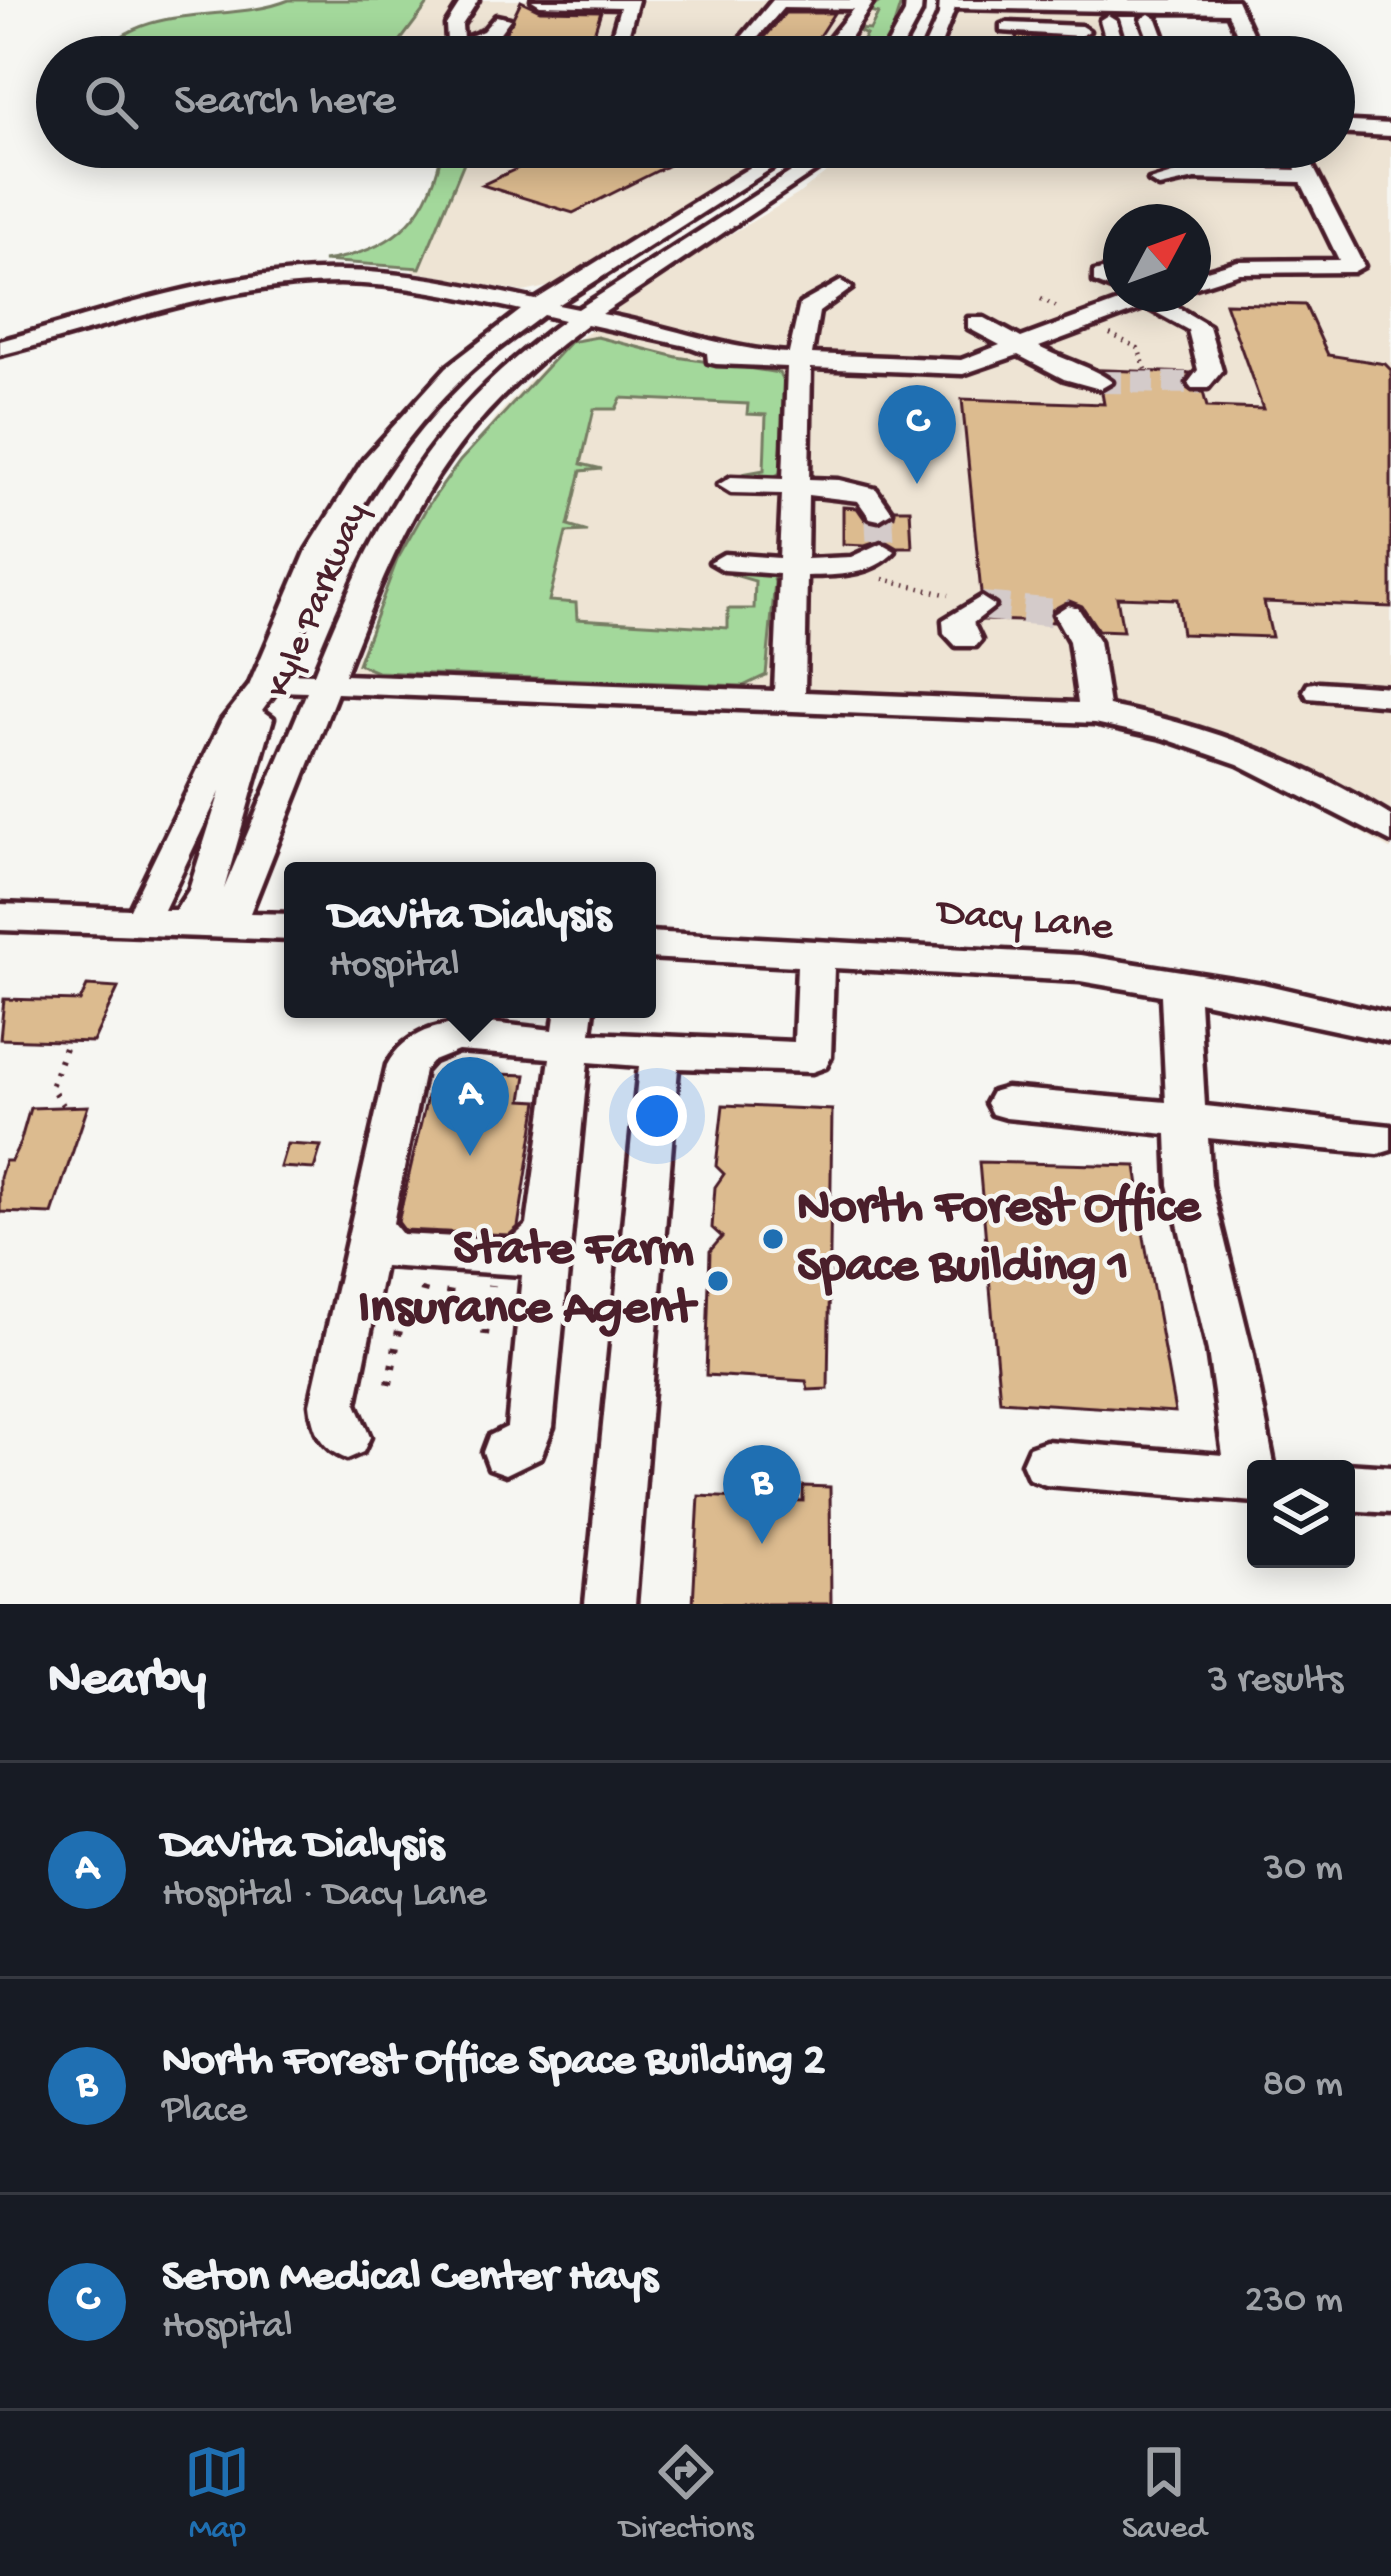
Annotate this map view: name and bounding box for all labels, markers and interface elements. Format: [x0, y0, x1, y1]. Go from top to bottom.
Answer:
search box [36, 36, 1355, 168]
icon: search [78, 69, 144, 135]
text: Search here [174, 76, 396, 129]
north arrow [1103, 204, 1211, 312]
pin: C [878, 385, 956, 484]
street label: Kyle Parkway [259, 497, 379, 705]
popup [284, 862, 656, 1018]
street label: Dacy Lane [932, 890, 1116, 954]
text: DaVita Dialysis [329, 891, 611, 944]
text: Hospital [329, 944, 460, 990]
pin: A [431, 1057, 509, 1156]
your location [627, 1086, 687, 1146]
place label: North Forest Office Space Building 1 [797, 1180, 1202, 1299]
place label: State Farm Insurance Agent [358, 1222, 699, 1341]
marker: North Forest Office Space Building 1 [760, 1226, 786, 1252]
marker: State Farm Insurance Agent [705, 1268, 731, 1294]
pin: B [723, 1445, 801, 1544]
map controls [1247, 1460, 1355, 1568]
button: layers [1247, 1460, 1355, 1568]
text: Nearby [48, 1652, 206, 1712]
text: 3 results [1208, 1659, 1343, 1705]
text: DaVita Dialysis [162, 1820, 444, 1873]
text: A [75, 1847, 99, 1893]
text: 30 m [1264, 1847, 1343, 1893]
text: Hospital · Dacy Lane [162, 1873, 487, 1919]
text: North Forest Office Space Building 2 [162, 2036, 825, 2089]
text: B [77, 2063, 97, 2109]
text: 80 m [1263, 2063, 1343, 2109]
text: Place [162, 2089, 247, 2135]
text: Seton Medical Center Hays [162, 2252, 658, 2305]
text: C [76, 2279, 98, 2325]
text: 230 m [1245, 2279, 1343, 2325]
text: Hospital [162, 2305, 293, 2351]
tab: Map [184, 2439, 250, 2549]
tab: Directions [619, 2439, 753, 2549]
tab: Saved [1122, 2439, 1207, 2549]

